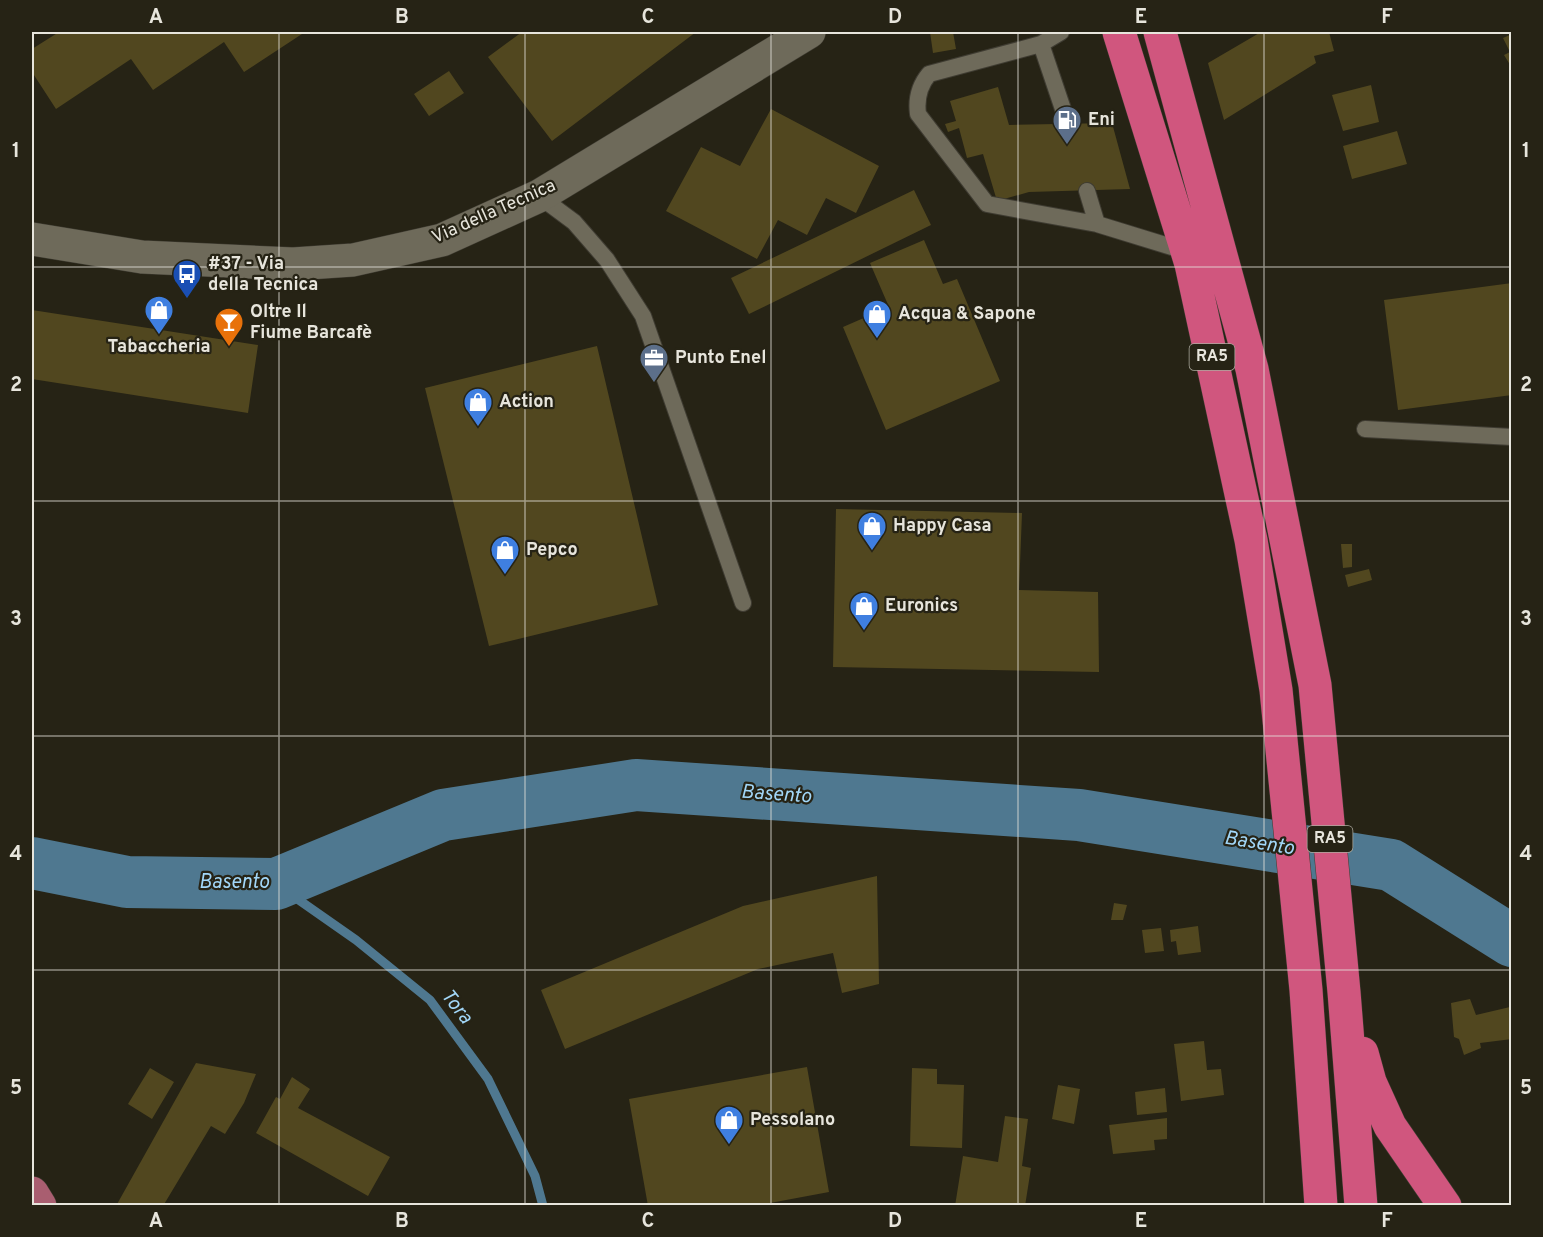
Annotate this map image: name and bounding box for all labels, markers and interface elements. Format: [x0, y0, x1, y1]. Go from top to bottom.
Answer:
text: A [149, 5, 163, 31]
text: B [395, 5, 409, 31]
text: C [642, 5, 654, 31]
text: D [888, 5, 902, 31]
text: E [1135, 5, 1147, 31]
text: F [1381, 5, 1393, 31]
fuel station icon: Eni [1051, 104, 1083, 146]
place label: Eni [1088, 109, 1115, 132]
text: 1 [12, 139, 20, 165]
text: 1 [1522, 139, 1530, 165]
street label: Via della Tecnica [429, 174, 559, 250]
place label: #37 - Via della Tecnica [208, 253, 318, 297]
bus stop icon: #37 - Via della Tecnica [171, 258, 203, 300]
shop icon: Tabaccheria [143, 294, 175, 336]
shop icon: Acqua & Sapone [861, 298, 893, 340]
place label: Oltre Il Fiume Barcafè [250, 301, 372, 345]
place label: Acqua & Sapone [898, 303, 1036, 326]
bar icon: Oltre Il Fiume Barcafè [213, 306, 245, 348]
place label: Tabaccheria [107, 336, 211, 359]
office icon: Punto Enel [638, 342, 670, 384]
road number: RA5 [1190, 344, 1234, 370]
place label: Punto Enel [675, 347, 766, 370]
text: 2 [10, 373, 22, 399]
text: 2 [1520, 373, 1532, 399]
shop icon: Action [462, 386, 494, 428]
place label: Action [499, 391, 554, 414]
shop icon: Happy Casa [856, 510, 888, 552]
place label: Happy Casa [893, 515, 992, 538]
shop icon: Pepco [489, 534, 521, 576]
place label: Pepco [526, 539, 578, 562]
shop icon: Euronics [848, 590, 880, 632]
place label: Euronics [885, 595, 958, 618]
text: 3 [10, 607, 22, 633]
text: 3 [1520, 607, 1532, 633]
water label: Basento [740, 780, 812, 810]
water label: Basento [1222, 826, 1296, 862]
road number: RA5 [1308, 826, 1352, 852]
text: 4 [10, 842, 22, 868]
text: 4 [1520, 842, 1532, 868]
water label: Basento [199, 870, 270, 896]
water label: Tora [434, 984, 478, 1030]
text: 5 [10, 1076, 22, 1102]
text: 5 [1520, 1076, 1532, 1102]
shop icon: Pessolano [713, 1104, 745, 1146]
place label: Pessolano [750, 1109, 835, 1132]
text: A [149, 1209, 163, 1235]
text: B [395, 1209, 409, 1235]
text: C [642, 1209, 654, 1235]
text: D [888, 1209, 902, 1235]
text: E [1135, 1209, 1147, 1235]
text: F [1381, 1209, 1393, 1235]

